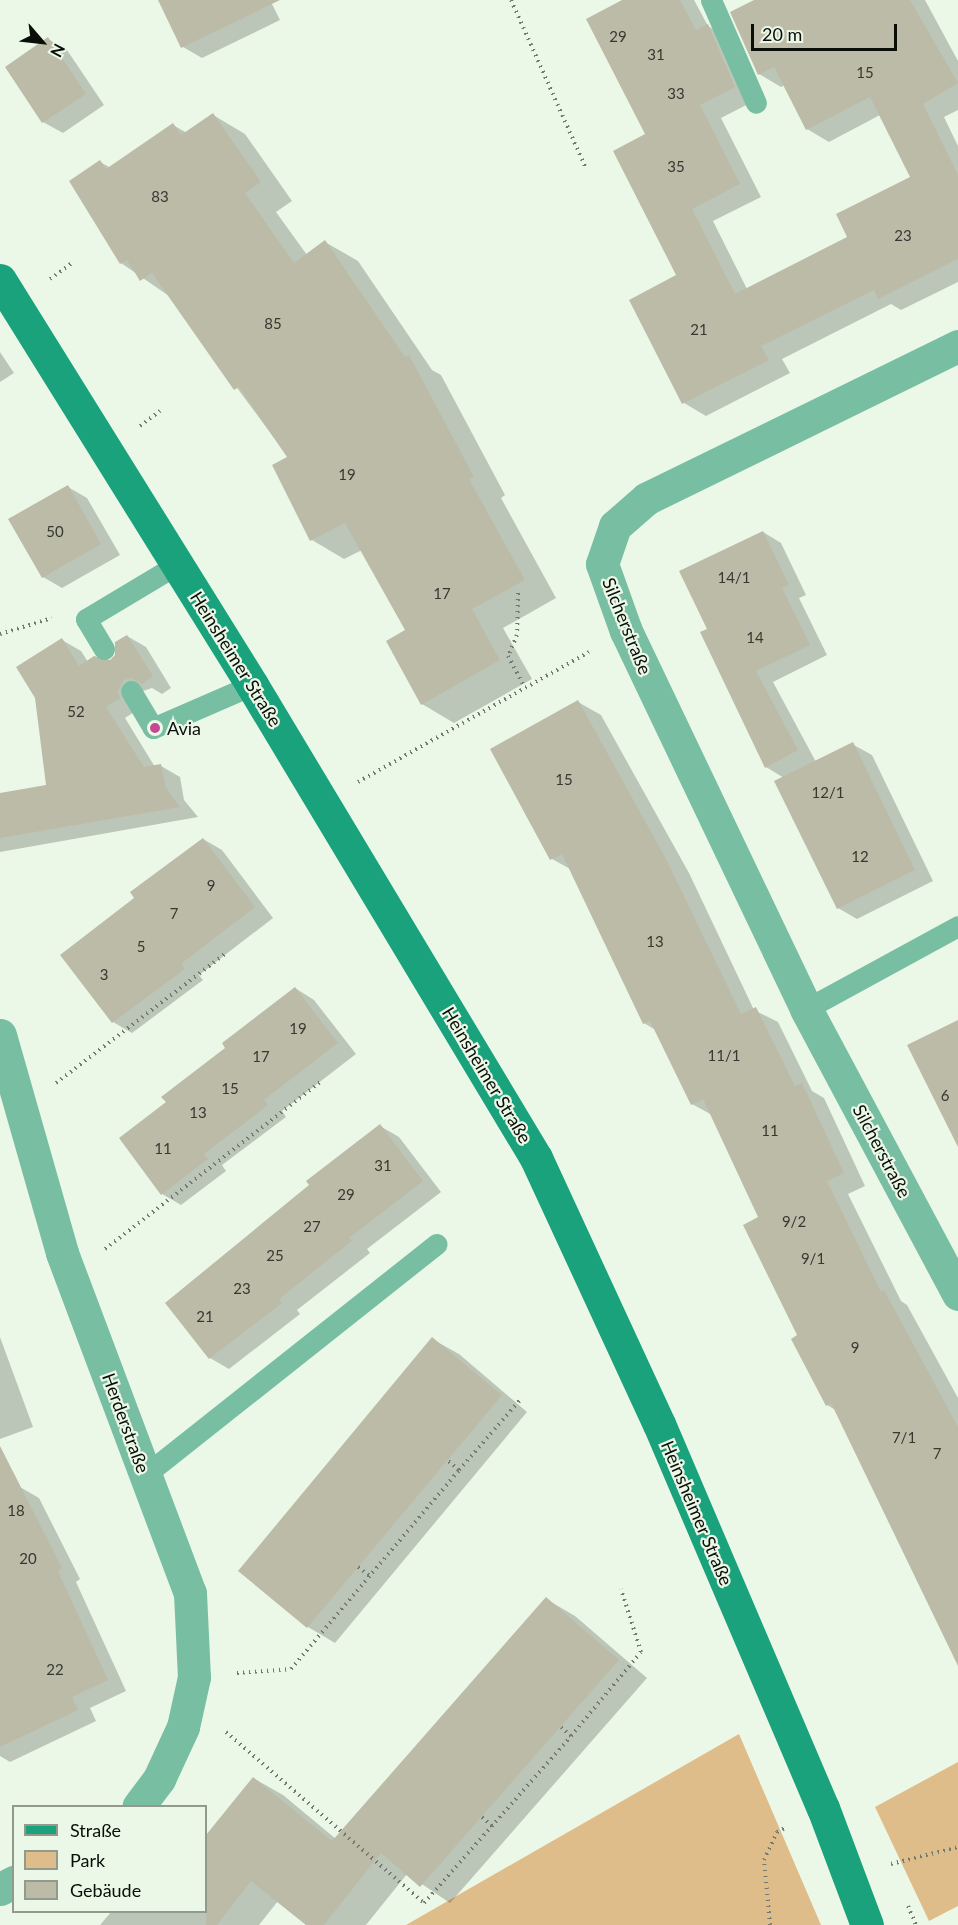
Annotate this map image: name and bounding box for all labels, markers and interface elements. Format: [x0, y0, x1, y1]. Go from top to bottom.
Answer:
north arrow [12, 12, 72, 72]
scale bar [754, 12, 900, 50]
text: 20 m [762, 23, 802, 45]
house number: 29 [609, 28, 627, 46]
text: N [47, 41, 70, 61]
house number: 31 [647, 46, 665, 64]
house number: 15 [856, 64, 874, 82]
house number: 33 [667, 85, 685, 103]
house number: 35 [667, 158, 685, 176]
house number: 83 [151, 188, 169, 206]
house number: 23 [894, 227, 912, 245]
house number: 85 [264, 315, 282, 333]
house number: 21 [690, 321, 708, 339]
house number: 19 [338, 466, 356, 484]
house number: 50 [46, 523, 64, 541]
house number: 14/1 [718, 569, 750, 587]
street label: Silcherstraße [598, 574, 656, 678]
house number: 17 [433, 585, 451, 603]
street label: Heinsheimer Straße [186, 587, 286, 731]
house number: 14 [746, 629, 764, 647]
house number: 52 [67, 703, 85, 721]
place label: Avia [167, 717, 201, 739]
marker: Avia [148, 721, 162, 735]
house number: 15 [555, 771, 573, 789]
house number: 12/1 [812, 784, 844, 802]
house number: 12 [851, 848, 869, 866]
house number: 9 [207, 877, 215, 895]
house number: 7 [170, 905, 178, 923]
house number: 13 [646, 933, 664, 951]
house number: 5 [137, 938, 145, 956]
house number: 3 [100, 966, 108, 984]
street label: Heinsheimer Straße [438, 1003, 536, 1147]
house number: 19 [289, 1020, 307, 1038]
house number: 11/1 [708, 1047, 740, 1065]
house number: 17 [252, 1048, 270, 1066]
house number: 15 [221, 1080, 239, 1098]
house number: 6 [941, 1087, 949, 1105]
street label: Silcherstraße [848, 1101, 916, 1201]
house number: 13 [189, 1104, 207, 1122]
house number: 11 [761, 1122, 779, 1140]
house number: 11 [154, 1140, 172, 1158]
house number: 31 [374, 1157, 392, 1175]
house number: 29 [337, 1186, 355, 1204]
house number: 9/2 [782, 1213, 806, 1231]
house number: 27 [303, 1218, 321, 1236]
house number: 25 [266, 1247, 284, 1265]
house number: 9/1 [801, 1250, 825, 1268]
house number: 23 [233, 1280, 251, 1298]
house number: 21 [196, 1308, 214, 1326]
house number: 9 [851, 1339, 859, 1357]
street label: Herderstraße [98, 1370, 154, 1476]
house number: 7/1 [892, 1429, 916, 1447]
street label: Heinsheimer Straße [657, 1437, 737, 1589]
house number: 7 [933, 1445, 941, 1463]
house number: 18 [7, 1502, 25, 1520]
house number: 20 [19, 1550, 37, 1568]
house number: 22 [46, 1661, 64, 1679]
legend [12, 1805, 207, 1913]
text: Straße [70, 1819, 121, 1841]
text: Park [70, 1849, 105, 1871]
text: Gebäude [70, 1879, 141, 1901]

